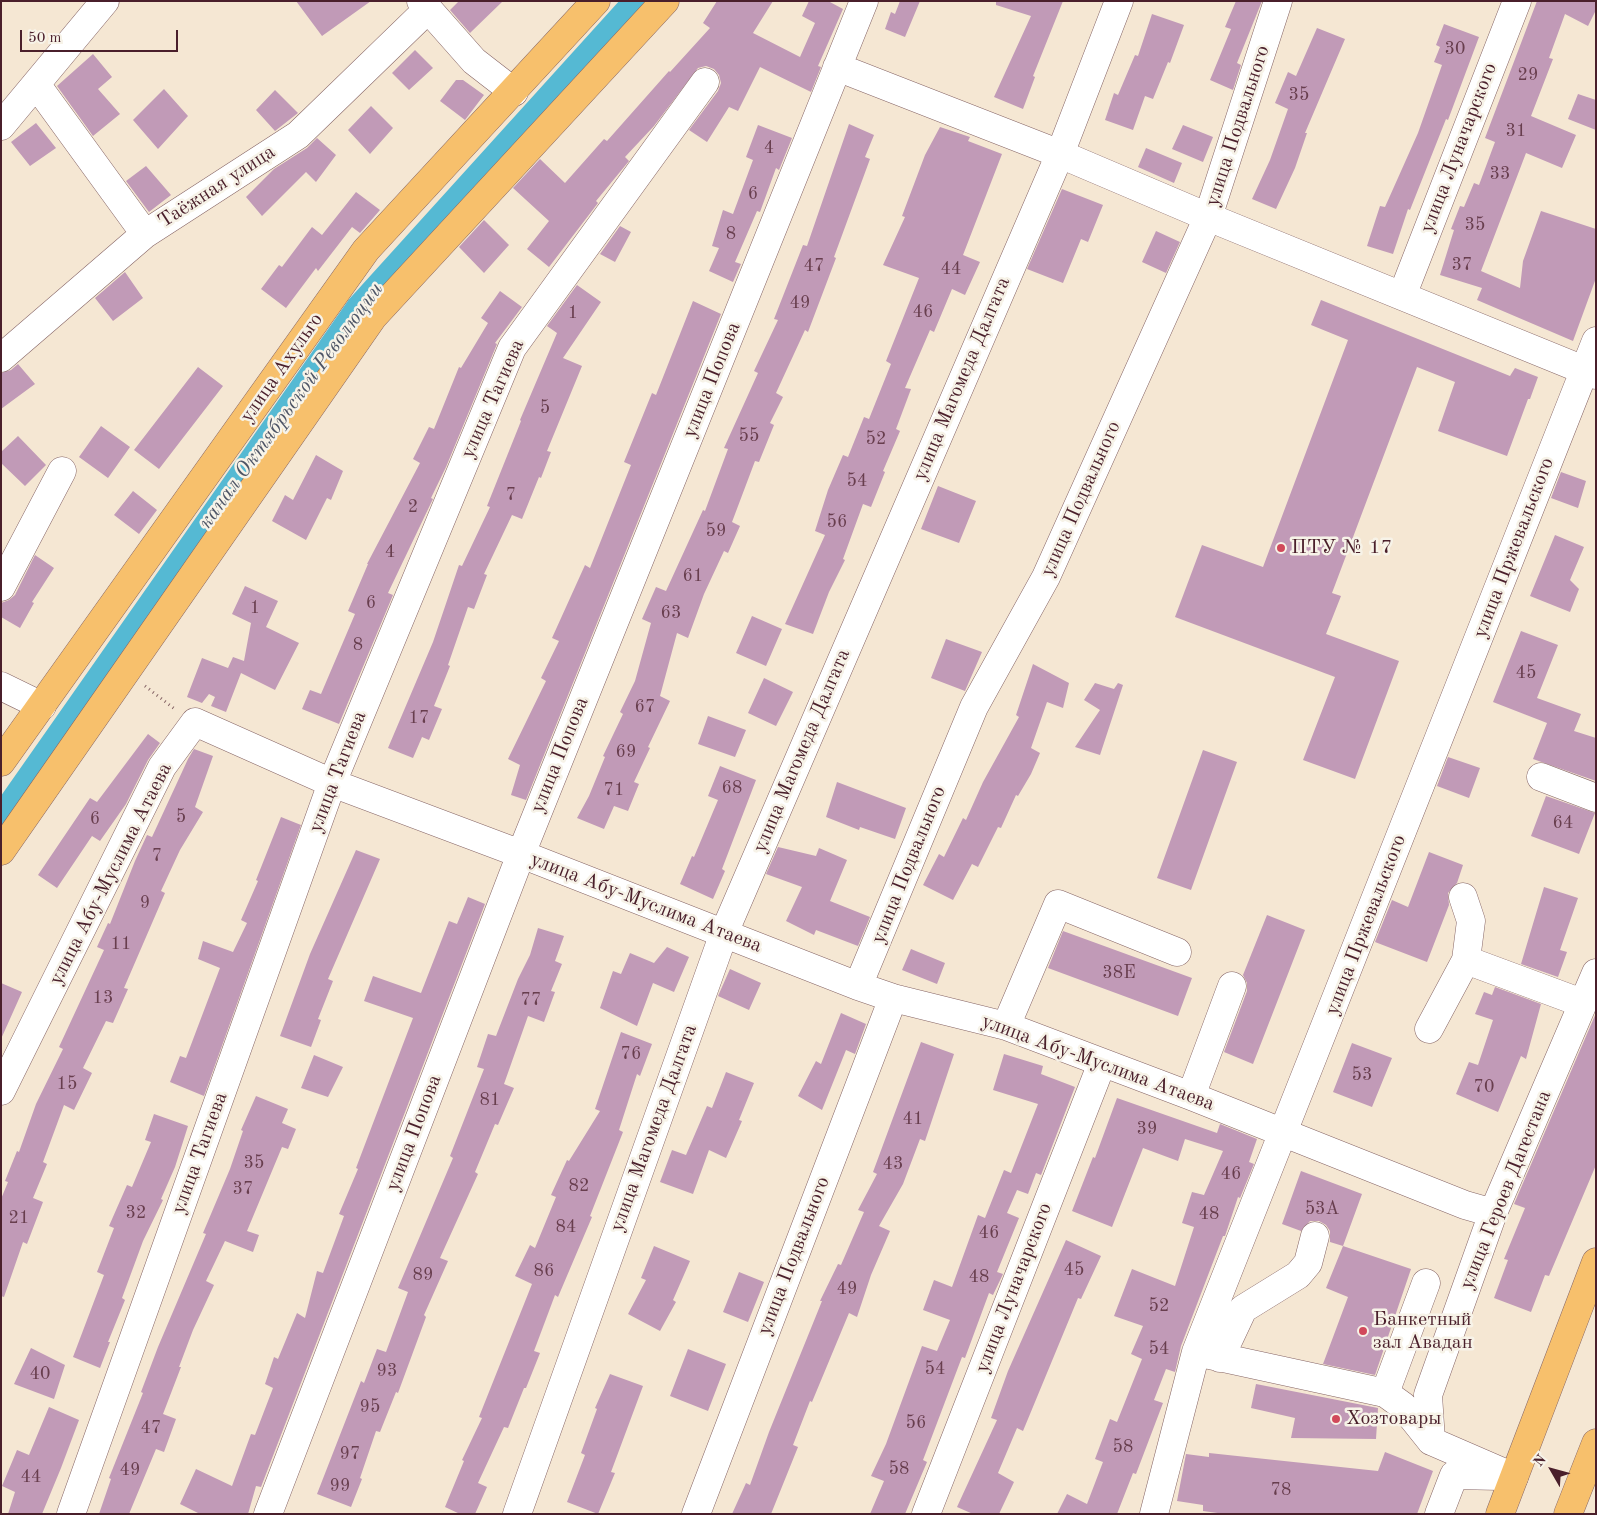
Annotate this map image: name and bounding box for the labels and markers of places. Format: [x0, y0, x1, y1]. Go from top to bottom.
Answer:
place label: ПТУ № 17 [1291, 536, 1392, 560]
marker: ПТУ № 17 [1275, 542, 1287, 554]
place label: Банкетный зал Авадан [1373, 1308, 1473, 1355]
marker: Банкетный зал Авадан [1357, 1325, 1369, 1337]
place label: Хозтовары [1346, 1407, 1441, 1431]
marker: Хозтовары [1330, 1413, 1342, 1425]

